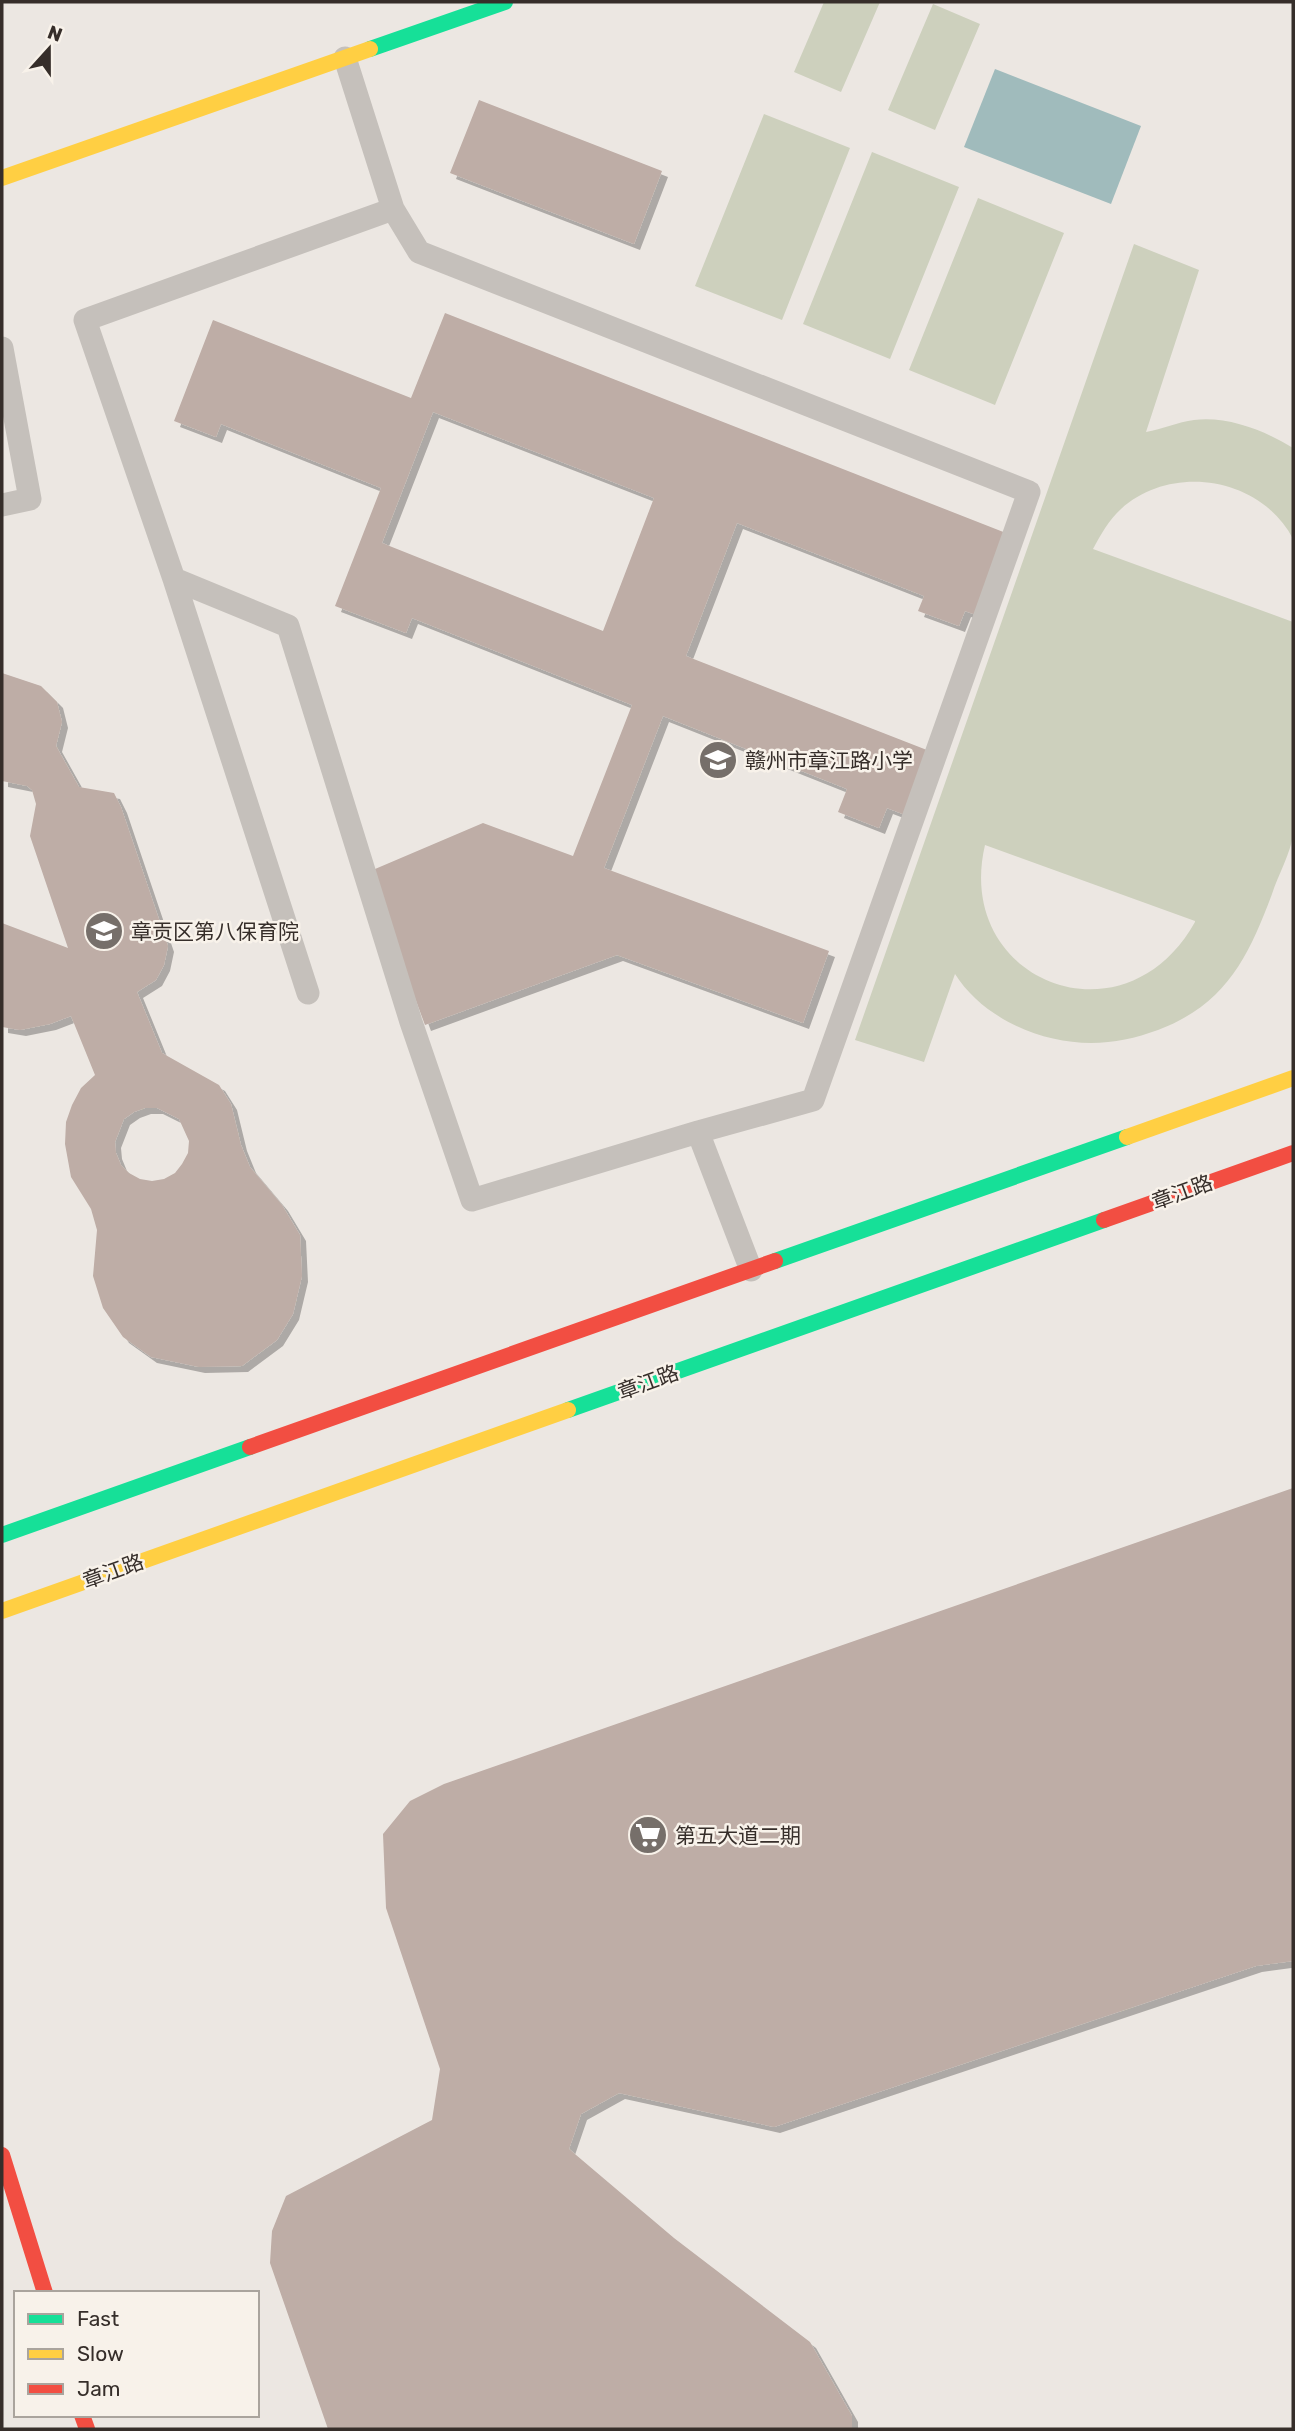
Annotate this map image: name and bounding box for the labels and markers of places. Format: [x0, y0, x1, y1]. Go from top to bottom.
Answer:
school or university icon: 赣州市章江路小学 [697, 739, 739, 781]
place label: 赣州市章江路小学 [745, 748, 913, 773]
school or university icon: 章贡区第八保育院 [83, 910, 125, 952]
place label: 章贡区第八保育院 [131, 919, 299, 944]
supermarket icon: 第五大道二期 [627, 1814, 669, 1856]
place label: 第五大道二期 [675, 1823, 801, 1848]

